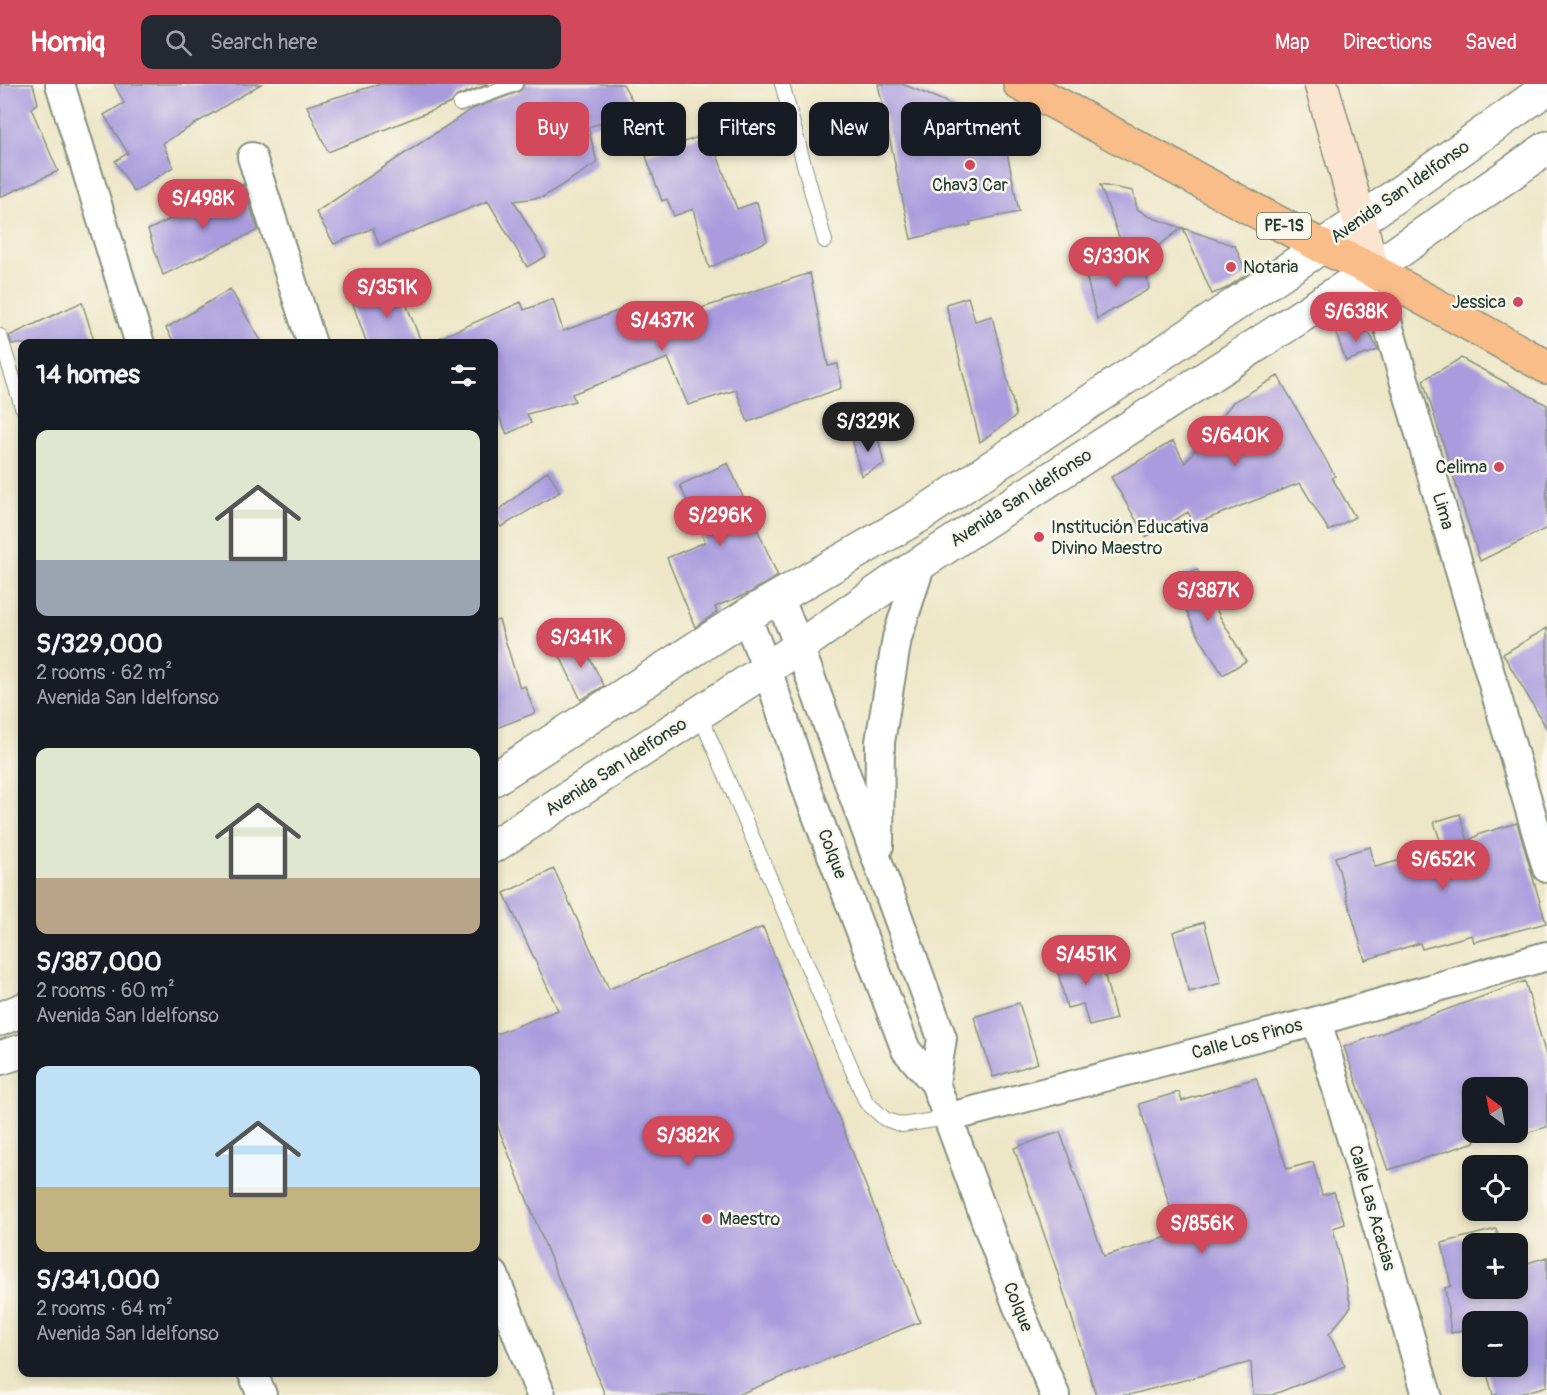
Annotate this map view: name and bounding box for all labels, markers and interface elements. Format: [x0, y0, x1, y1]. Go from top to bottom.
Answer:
search box [141, 15, 561, 69]
text: Homiq [30, 25, 105, 60]
icon: search [162, 26, 195, 59]
text: Search here [210, 28, 317, 56]
text: Map [1275, 29, 1310, 56]
text: Directions [1343, 29, 1432, 56]
text: Saved [1465, 29, 1517, 56]
chip: Buy [516, 102, 589, 156]
chip: Rent [601, 102, 686, 156]
chip: Filters [698, 102, 797, 156]
chip: New [809, 102, 889, 156]
chip: Apartment [901, 102, 1041, 156]
street label: Avenida San Idelfonso [1326, 135, 1474, 249]
marker: Chav3 Car [963, 158, 977, 172]
place label: Chav3 Car [932, 174, 1009, 197]
pin: S/498K [154, 179, 252, 230]
text: S/498K [172, 186, 234, 211]
road number: PE-1S [1257, 213, 1311, 239]
pin: S/330K [1067, 237, 1165, 288]
text: S/330K [1083, 244, 1149, 269]
place label: Notaria [1243, 256, 1298, 279]
marker: Notaria [1224, 260, 1238, 274]
pin: S/351K [338, 268, 436, 319]
text: S/351K [357, 275, 417, 300]
place label: Jessica [1452, 291, 1506, 314]
pin: S/638K [1307, 292, 1405, 343]
marker: Jessica [1511, 295, 1525, 309]
text: S/638K [1324, 299, 1388, 324]
pin: S/437K [613, 301, 711, 352]
text: S/437K [630, 308, 694, 333]
text: 14 homes [36, 359, 140, 391]
icon: filters [447, 359, 480, 392]
pin: S/329K [819, 402, 917, 453]
text: S/329K [836, 409, 900, 434]
pin: S/640K [1186, 416, 1284, 467]
text: S/640K [1201, 423, 1269, 448]
street label: Avenida San Idelfonso [946, 443, 1097, 552]
place label: Celima [1436, 456, 1487, 479]
marker: Celima [1492, 460, 1506, 474]
icon: home [204, 469, 312, 577]
street label: Lima [1427, 490, 1459, 532]
pin: S/296K [671, 496, 769, 547]
text: S/296K [688, 503, 752, 528]
place label: Institución Educativa Divino Maestro [1051, 516, 1209, 560]
marker: Institución Educativa Divino Maestro [1032, 530, 1046, 544]
pin: S/387K [1159, 571, 1257, 622]
text: S/387K [1177, 578, 1239, 603]
pin: S/341K [532, 618, 630, 669]
text: S/341K [550, 625, 612, 650]
text: S/329,000 [36, 628, 163, 660]
text: 2 rooms · 62 m² [36, 660, 172, 685]
text: Avenida San Idelfonso [36, 685, 219, 710]
street label: Avenida San Idelfonso [541, 712, 692, 821]
icon: home [204, 787, 312, 895]
street label: Colque [812, 826, 852, 882]
pin: S/652K [1394, 840, 1492, 891]
text: S/652K [1411, 847, 1475, 872]
pin: S/451K [1037, 935, 1135, 986]
text: S/451K [1055, 942, 1117, 967]
text: S/387,000 [36, 946, 162, 978]
text: 2 rooms · 60 m² [36, 978, 175, 1003]
text: Avenida San Idelfonso [36, 1003, 219, 1028]
street label: Calle Los Pinos [1189, 1013, 1305, 1065]
north arrow [1462, 1077, 1528, 1143]
map controls [1462, 1077, 1528, 1377]
icon: home [204, 1105, 312, 1213]
pin: S/382K [639, 1116, 737, 1167]
text: S/382K [656, 1123, 720, 1148]
street label: Calle Las Acacias [1343, 1143, 1401, 1273]
button: locate [1462, 1155, 1528, 1221]
pin: S/856K [1153, 1204, 1251, 1255]
place label: Maestro [719, 1208, 781, 1231]
text: S/856K [1170, 1211, 1234, 1236]
marker: Maestro [700, 1212, 714, 1226]
button: + [1462, 1233, 1528, 1299]
text: S/341,000 [36, 1264, 160, 1296]
street label: Colque [998, 1279, 1038, 1335]
text: 2 rooms · 64 m² [36, 1296, 173, 1321]
button: − [1462, 1311, 1528, 1377]
text: Avenida San Idelfonso [36, 1321, 219, 1346]

